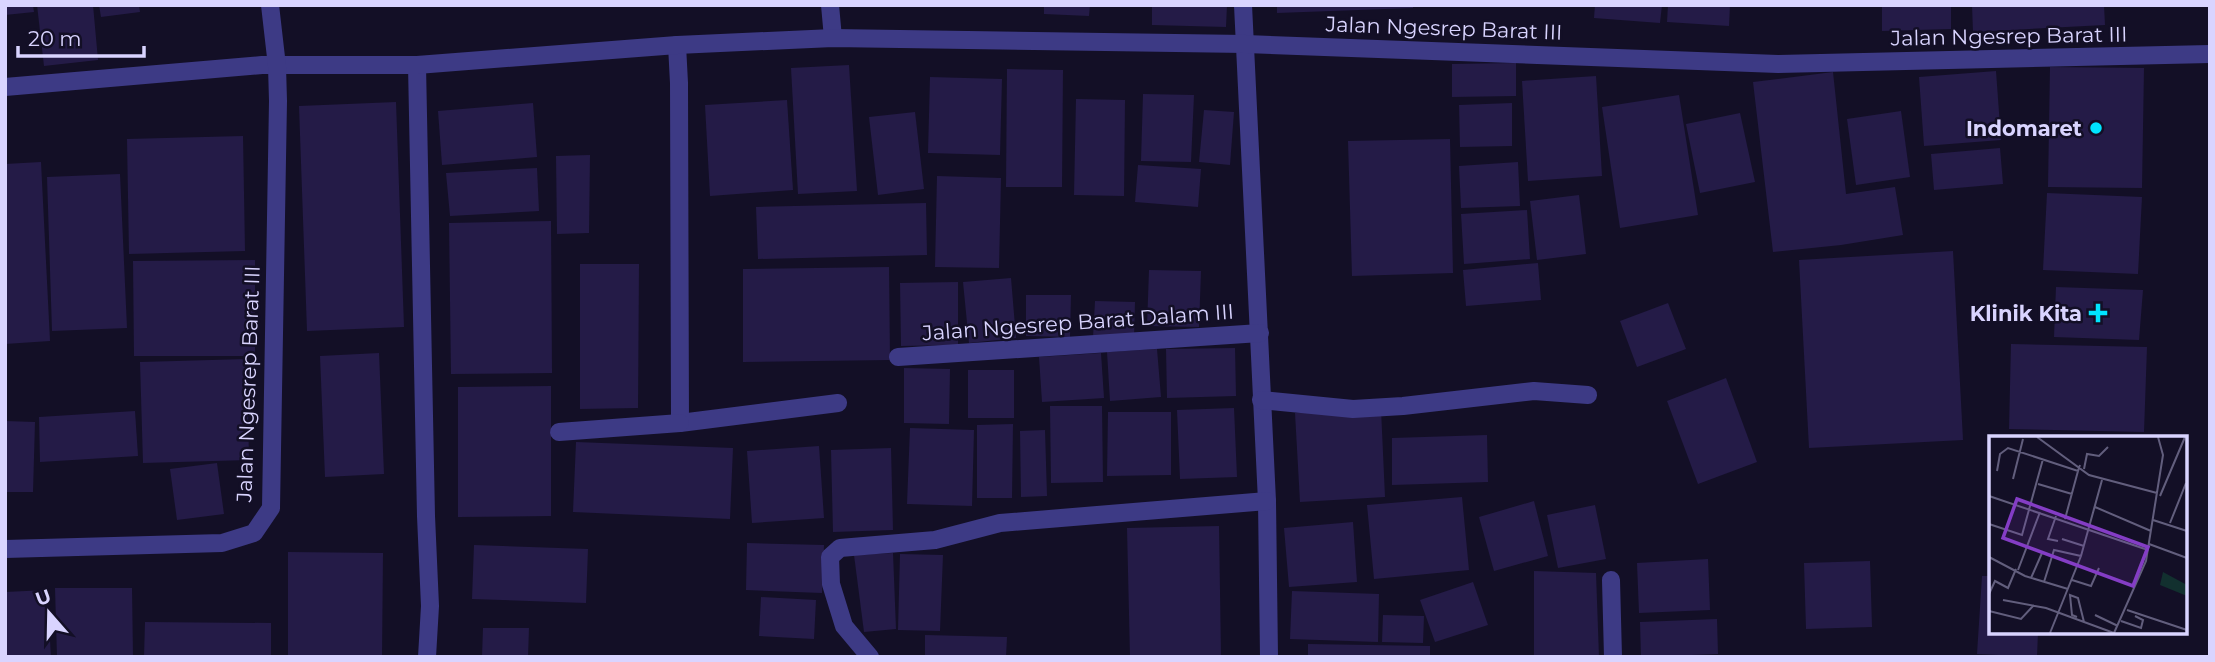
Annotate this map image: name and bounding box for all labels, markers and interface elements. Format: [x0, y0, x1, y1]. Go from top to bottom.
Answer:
street label: Jalan Ngesrep Barat III [1324, 11, 1563, 45]
scale bar [18, 14, 144, 58]
street label: Jalan Ngesrep Barat III [1889, 21, 2128, 51]
text: 20 m [28, 26, 82, 51]
place label: Indomaret [1966, 116, 2082, 141]
marker: Indomaret [2088, 120, 2104, 136]
street label: Jalan Ngesrep Barat III [231, 265, 265, 504]
street label: Jalan Ngesrep Barat Dalam III [920, 299, 1235, 345]
place label: Klinik Kita [1970, 301, 2082, 326]
marker: Klinik Kita [2088, 303, 2108, 323]
inset map [1989, 436, 2187, 634]
north arrow [14, 578, 84, 648]
text: U [32, 584, 54, 611]

